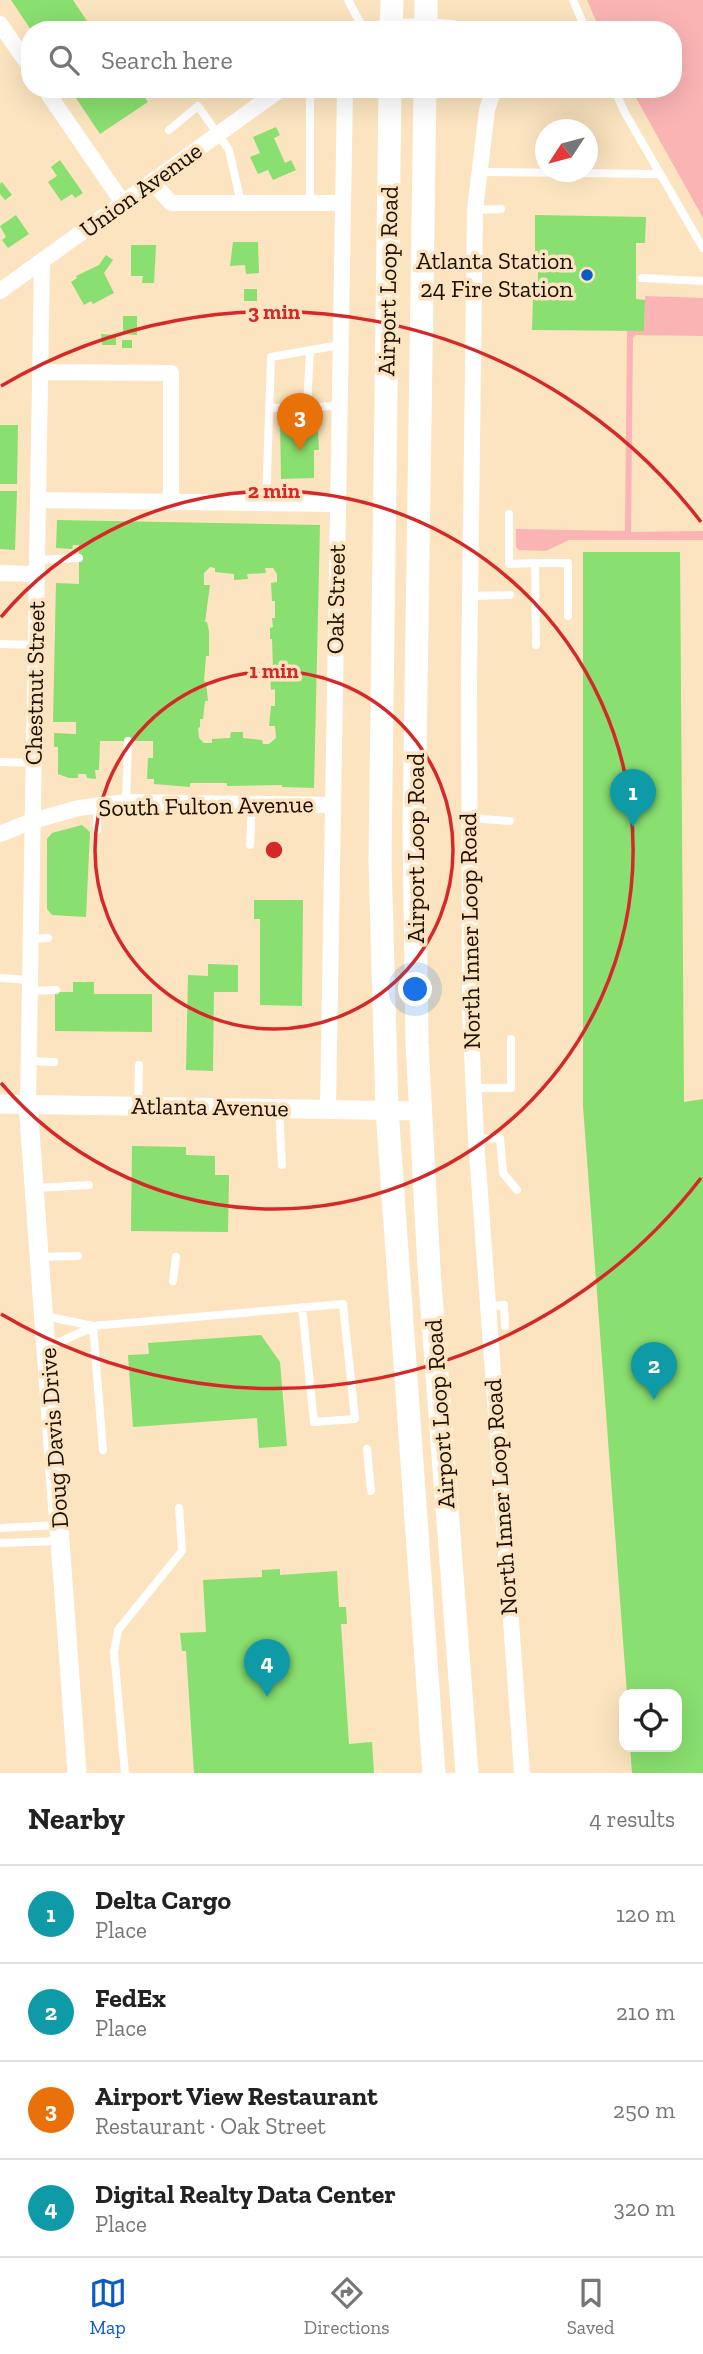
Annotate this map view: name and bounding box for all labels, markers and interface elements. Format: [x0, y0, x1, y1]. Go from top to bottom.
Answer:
search box [21, 21, 682, 98]
icon: search [45, 41, 83, 79]
text: Search here [101, 44, 233, 76]
north arrow [535, 119, 598, 182]
street label: Union Avenue [74, 136, 207, 244]
street label: Airport Loop Road [371, 186, 404, 376]
place label: Atlanta Station 24 Fire Station [416, 246, 573, 303]
marker: Atlanta Station 24 Fire Station [579, 267, 595, 283]
text: 3 min [248, 299, 301, 324]
pin: 3 [277, 393, 323, 451]
text: 2 min [248, 478, 301, 503]
street label: Oak Street [320, 544, 351, 654]
street label: Chestnut Street [19, 600, 50, 765]
text: 1 min [249, 658, 299, 683]
street label: Airport Loop Road [401, 753, 430, 943]
pin: 1 [610, 769, 656, 827]
street label: South Fulton Avenue [98, 789, 314, 822]
street label: North Inner Loop Road [453, 812, 486, 1050]
centre of rings [262, 838, 286, 862]
your location [398, 972, 432, 1006]
street label: Atlanta Avenue [131, 1091, 289, 1122]
street label: Airport Loop Road [418, 1318, 461, 1510]
pin: 2 [631, 1342, 677, 1400]
street label: Doug Davis Drive [33, 1347, 74, 1529]
street label: North Inner Loop Road [478, 1378, 523, 1616]
pin: 4 [244, 1639, 290, 1697]
map controls [619, 1689, 682, 1752]
button: locate [619, 1689, 682, 1752]
text: Nearby [28, 1801, 125, 1837]
text: 4 results [589, 1805, 675, 1833]
text: Delta Cargo [95, 1884, 231, 1916]
text: 1 [46, 1900, 56, 1928]
text: 120 m [616, 1900, 675, 1928]
text: Place [95, 1916, 147, 1944]
text: FedEx [95, 1982, 166, 2014]
text: 2 [45, 1998, 57, 2026]
text: 210 m [616, 1998, 675, 2026]
text: Place [95, 2014, 147, 2042]
text: Airport View Restaurant [95, 2080, 378, 2112]
text: 3 [45, 2096, 57, 2124]
text: 250 m [613, 2096, 675, 2124]
text: Restaurant · Oak Street [95, 2112, 326, 2140]
text: Digital Realty Data Center [95, 2178, 396, 2210]
text: 4 [44, 2194, 58, 2222]
text: 320 m [614, 2194, 675, 2222]
text: Place [95, 2210, 147, 2238]
tab: Map [89, 2274, 127, 2339]
tab: Directions [304, 2274, 390, 2339]
tab: Saved [567, 2274, 614, 2339]

